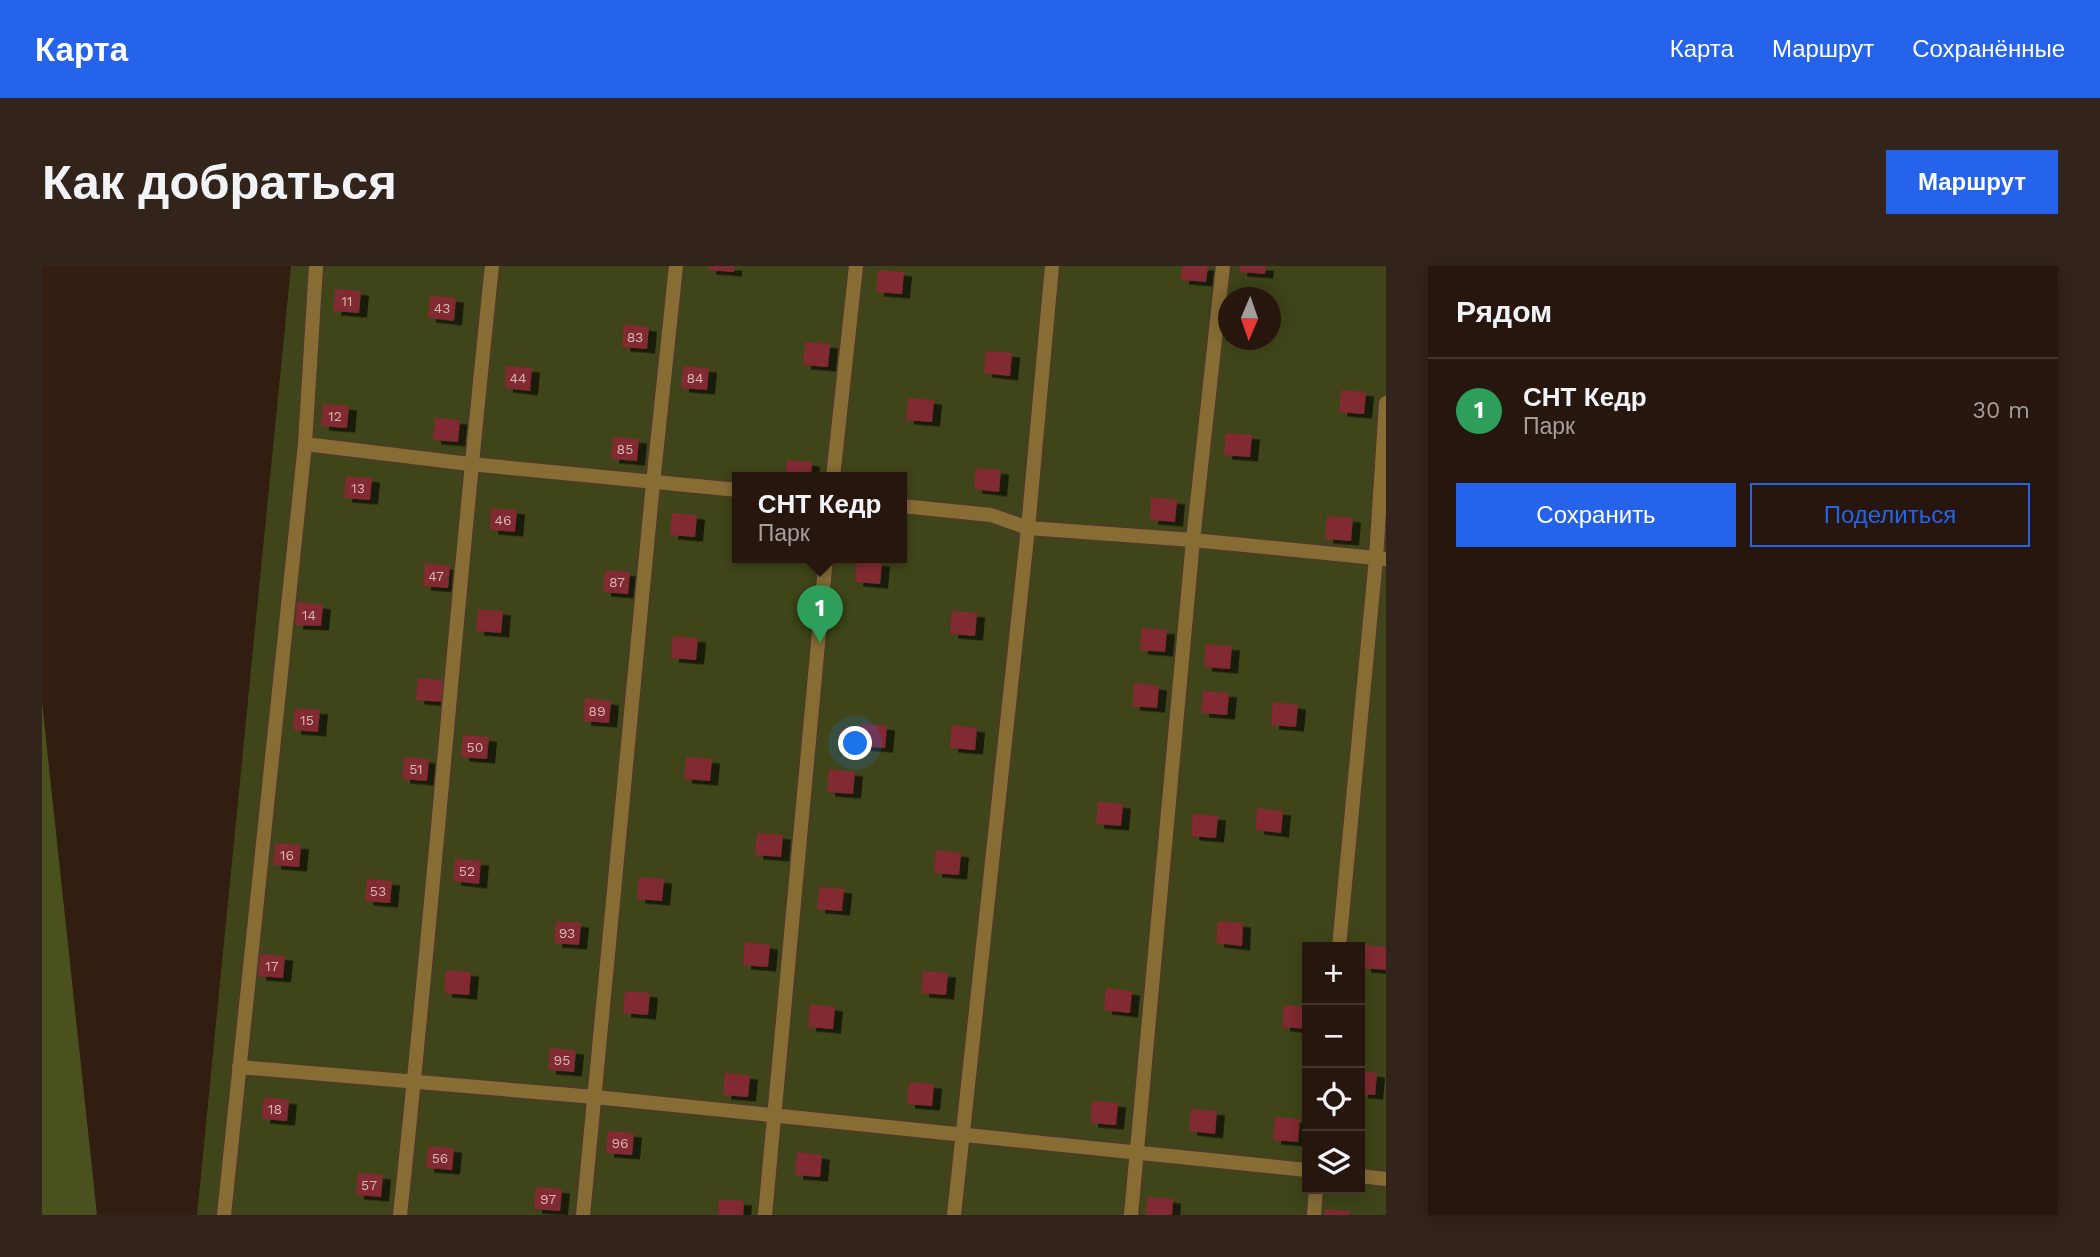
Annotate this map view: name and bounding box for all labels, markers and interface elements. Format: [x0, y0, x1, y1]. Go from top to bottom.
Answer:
text: Карта [35, 30, 128, 69]
text: Карта [1670, 35, 1734, 63]
text: Маршрут [1772, 35, 1874, 63]
text: Сохранённые [1912, 35, 2065, 63]
button: Маршрут [1886, 150, 2058, 214]
text: Как добраться [42, 153, 397, 211]
north arrow [1218, 287, 1281, 350]
house number: 11 [342, 293, 352, 309]
text: Рядом [1456, 294, 1552, 329]
house number: 43 [434, 300, 450, 316]
house number: 83 [627, 329, 643, 345]
house number: 44 [509, 370, 527, 386]
house number: 84 [686, 370, 704, 386]
text: СНТ Кедр [1523, 382, 1647, 412]
text: 1 [1474, 397, 1484, 424]
text: 30 m [1973, 397, 2030, 424]
house number: 12 [328, 408, 342, 424]
text: Парк [1523, 413, 1575, 440]
house number: 85 [617, 441, 633, 457]
popup [732, 472, 907, 563]
house number: 13 [351, 480, 365, 496]
button: Сохранить [1456, 483, 1736, 547]
button: Поделиться [1750, 483, 2030, 547]
text: СНТ Кедр [758, 489, 881, 519]
house number: 46 [494, 512, 512, 528]
text: Парк [758, 520, 810, 547]
house number: 47 [428, 568, 444, 584]
house number: 87 [609, 574, 625, 590]
pin: 1 [797, 585, 843, 643]
house number: 14 [302, 607, 316, 623]
house number: 89 [588, 703, 606, 719]
house number: 15 [300, 712, 314, 728]
your location [838, 726, 872, 760]
house number: 50 [467, 739, 483, 755]
house number: 51 [409, 761, 423, 777]
house number: 16 [280, 847, 294, 863]
house number: 52 [459, 863, 475, 879]
house number: 53 [370, 883, 386, 899]
house number: 93 [559, 925, 575, 941]
map controls [1302, 942, 1365, 1194]
button: + [1302, 942, 1365, 1005]
house number: 17 [265, 958, 279, 974]
button: − [1302, 1005, 1365, 1068]
house number: 95 [554, 1052, 570, 1068]
button: locate [1302, 1068, 1365, 1131]
house number: 18 [268, 1101, 282, 1117]
button: layers [1302, 1131, 1365, 1194]
house number: 96 [611, 1135, 629, 1151]
house number: 56 [432, 1150, 448, 1166]
house number: 57 [361, 1177, 377, 1193]
house number: 97 [540, 1191, 556, 1207]

